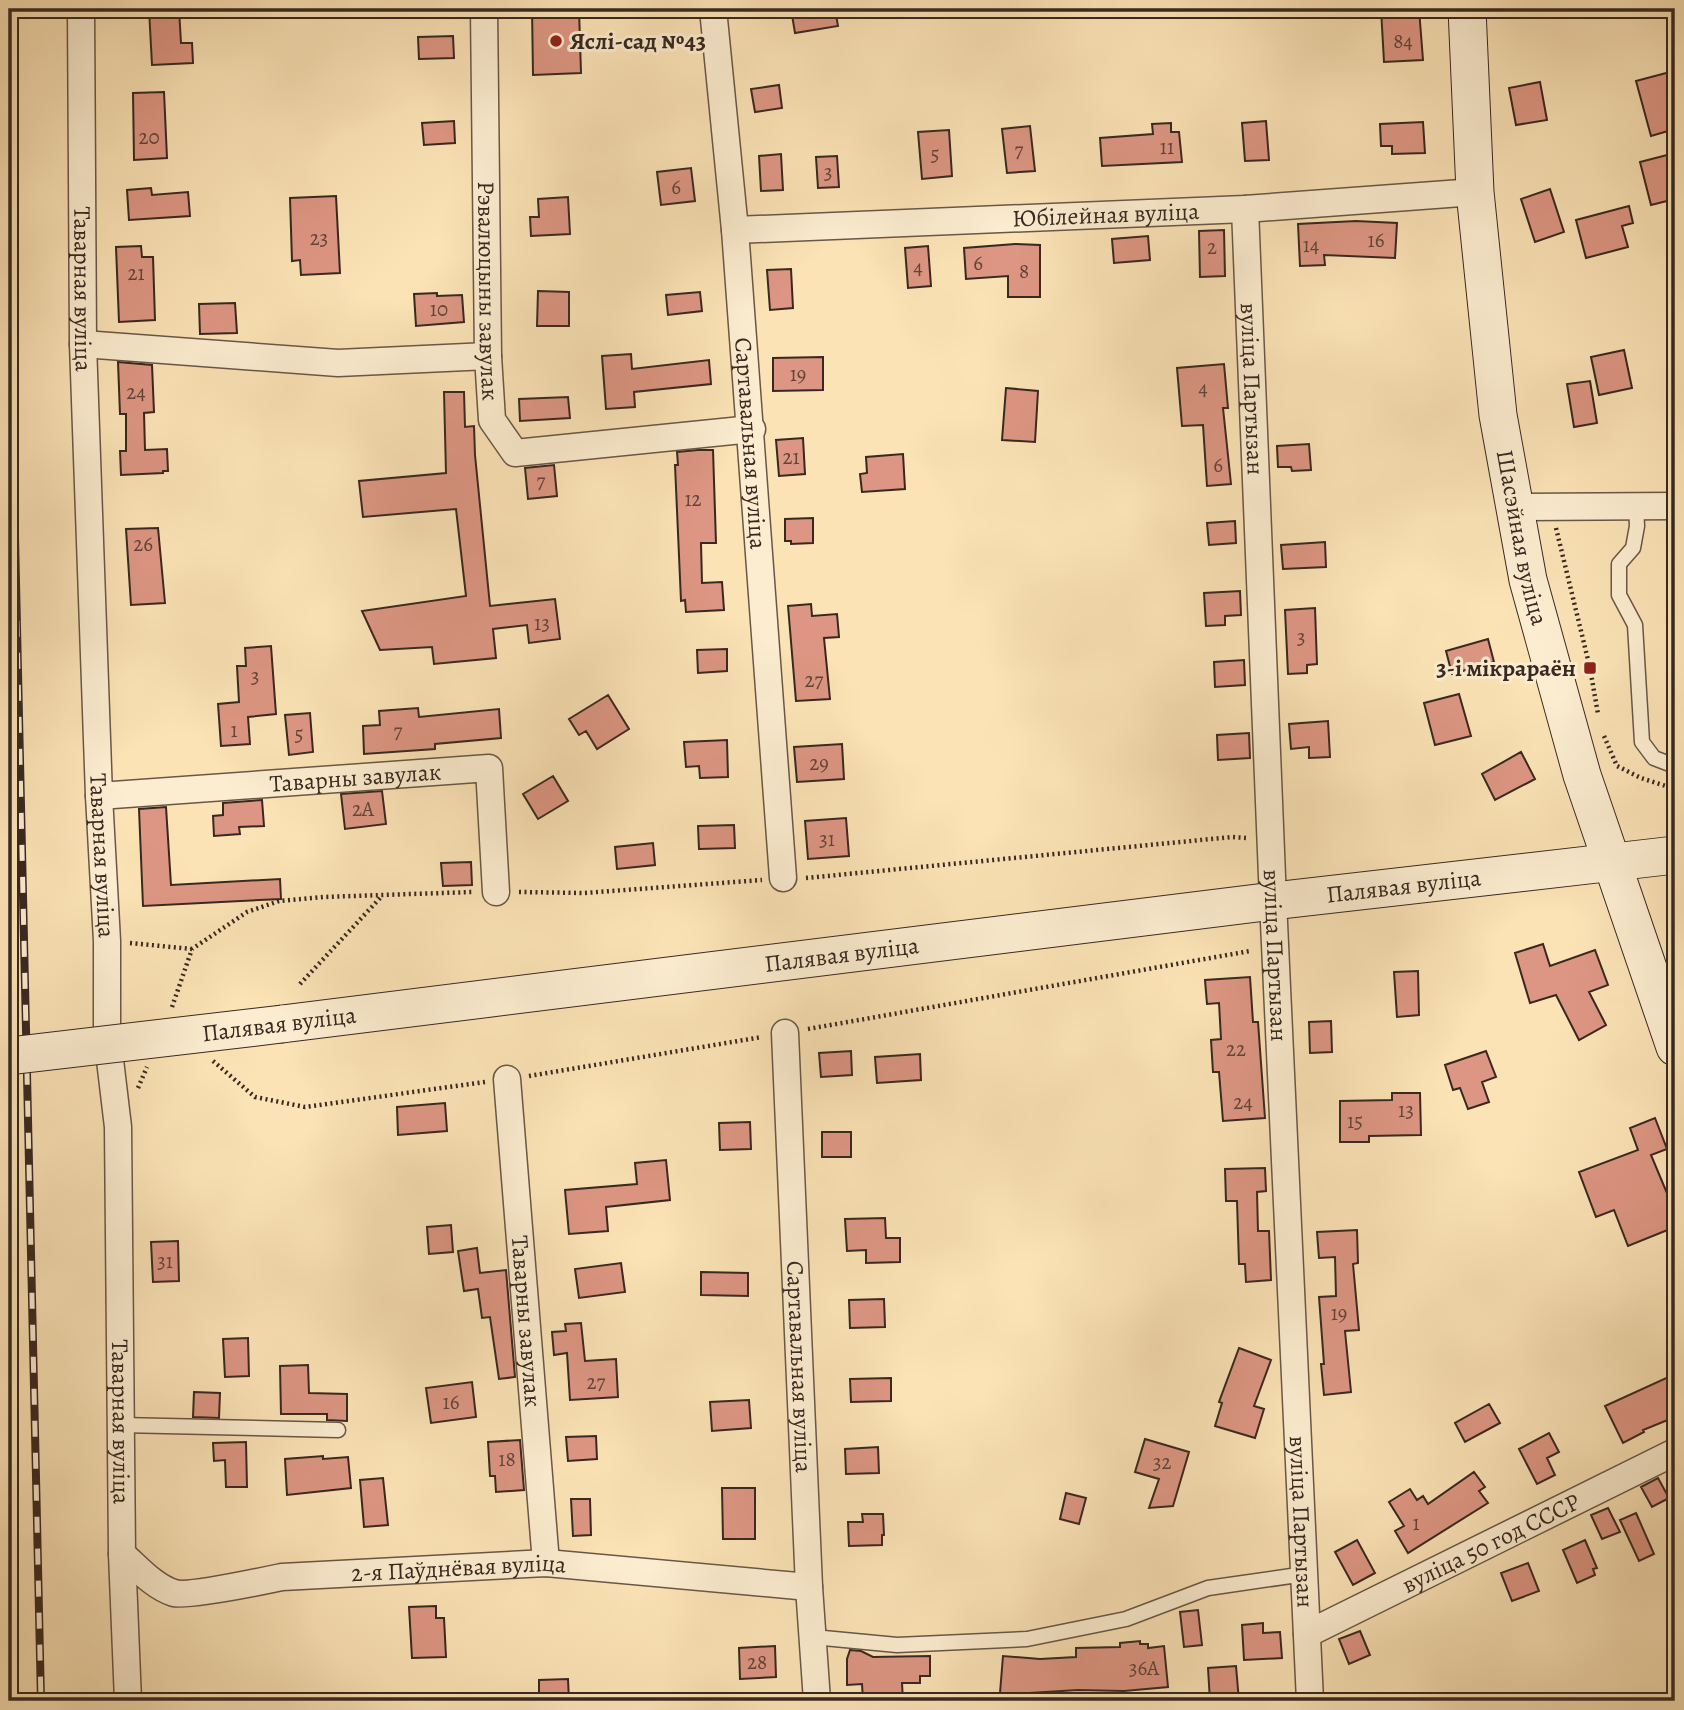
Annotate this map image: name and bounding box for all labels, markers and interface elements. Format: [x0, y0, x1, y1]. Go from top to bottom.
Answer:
place label: Яслі-сад №43 [570, 25, 706, 57]
house number: 84 [1393, 27, 1413, 55]
marker: Яслі-сад №43 [548, 33, 564, 49]
house number: 20 [138, 123, 160, 151]
house number: 11 [1160, 133, 1174, 161]
house number: 7 [1015, 136, 1024, 164]
house number: 5 [930, 140, 940, 168]
house number: 3 [824, 158, 832, 186]
house number: 6 [671, 173, 681, 201]
street label: Рэвалюцыны завулак [470, 181, 507, 402]
street label: Юбілейная вуліца [1012, 195, 1200, 235]
street label: Таварная вуліца [66, 206, 100, 372]
house number: 23 [310, 224, 328, 252]
house number: 16 [1368, 226, 1385, 254]
house number: 14 [1303, 231, 1319, 259]
house number: 2 [1207, 233, 1217, 261]
house number: 6 [973, 249, 983, 277]
house number: 4 [913, 253, 923, 281]
house number: 8 [1019, 257, 1029, 285]
house number: 21 [127, 259, 145, 287]
house number: 10 [430, 295, 448, 323]
street label: вуліца Партызан [1233, 302, 1272, 476]
street label: Сартавальная вуліца [727, 336, 775, 550]
house number: 19 [790, 360, 806, 388]
house number: 4 [1198, 374, 1208, 402]
house number: 24 [126, 378, 146, 406]
house number: 21 [782, 443, 800, 471]
street label: Шасэйная вуліца [1489, 447, 1556, 629]
house number: 6 [1213, 451, 1223, 479]
house number: 7 [537, 467, 546, 495]
house number: 12 [684, 485, 702, 513]
house number: 26 [133, 530, 153, 558]
house number: 13 [534, 609, 550, 637]
house number: 3 [1297, 623, 1305, 651]
place label: 3-і мікрараён [1436, 652, 1576, 684]
marker: 3-і мікрараён [1582, 660, 1598, 676]
house number: 3 [251, 662, 259, 690]
house number: 27 [805, 666, 824, 694]
house number: 1 [230, 716, 238, 744]
house number: 7 [394, 717, 403, 745]
house number: 5 [294, 720, 304, 748]
house number: 29 [809, 749, 829, 777]
street label: Таварны завулак [268, 755, 442, 800]
street label: Таварная вуліца [82, 773, 123, 939]
house number: 2А [352, 795, 375, 823]
house number: 31 [819, 825, 835, 853]
street label: Палявая вуліца [1325, 861, 1483, 911]
street label: вуліца Партызан [1256, 869, 1295, 1042]
street label: Палявая вуліца [763, 929, 921, 980]
street label: Палявая вуліца [200, 999, 358, 1049]
house number: 22 [1226, 1035, 1246, 1063]
house number: 24 [1233, 1088, 1253, 1116]
house number: 13 [1398, 1096, 1414, 1124]
house number: 15 [1347, 1107, 1363, 1135]
street label: Таварны завулак [504, 1234, 549, 1408]
house number: 31 [157, 1247, 173, 1275]
street label: Сартавальная вуліца [779, 1260, 820, 1473]
house number: 19 [1331, 1299, 1347, 1327]
street label: Таварная вуліца [104, 1339, 138, 1504]
house number: 27 [587, 1368, 606, 1396]
house number: 16 [443, 1388, 460, 1416]
street label: вуліца Партызан [1282, 1435, 1322, 1609]
house number: 18 [498, 1445, 516, 1473]
house number: 32 [1153, 1448, 1171, 1476]
street label: вуліца 50 год СССР [1396, 1486, 1585, 1601]
house number: 1 [1412, 1509, 1420, 1537]
street label: 2-я Паўднёвая вуліца [350, 1547, 568, 1589]
house number: 28 [747, 1648, 767, 1676]
house number: 36А [1129, 1654, 1160, 1682]

